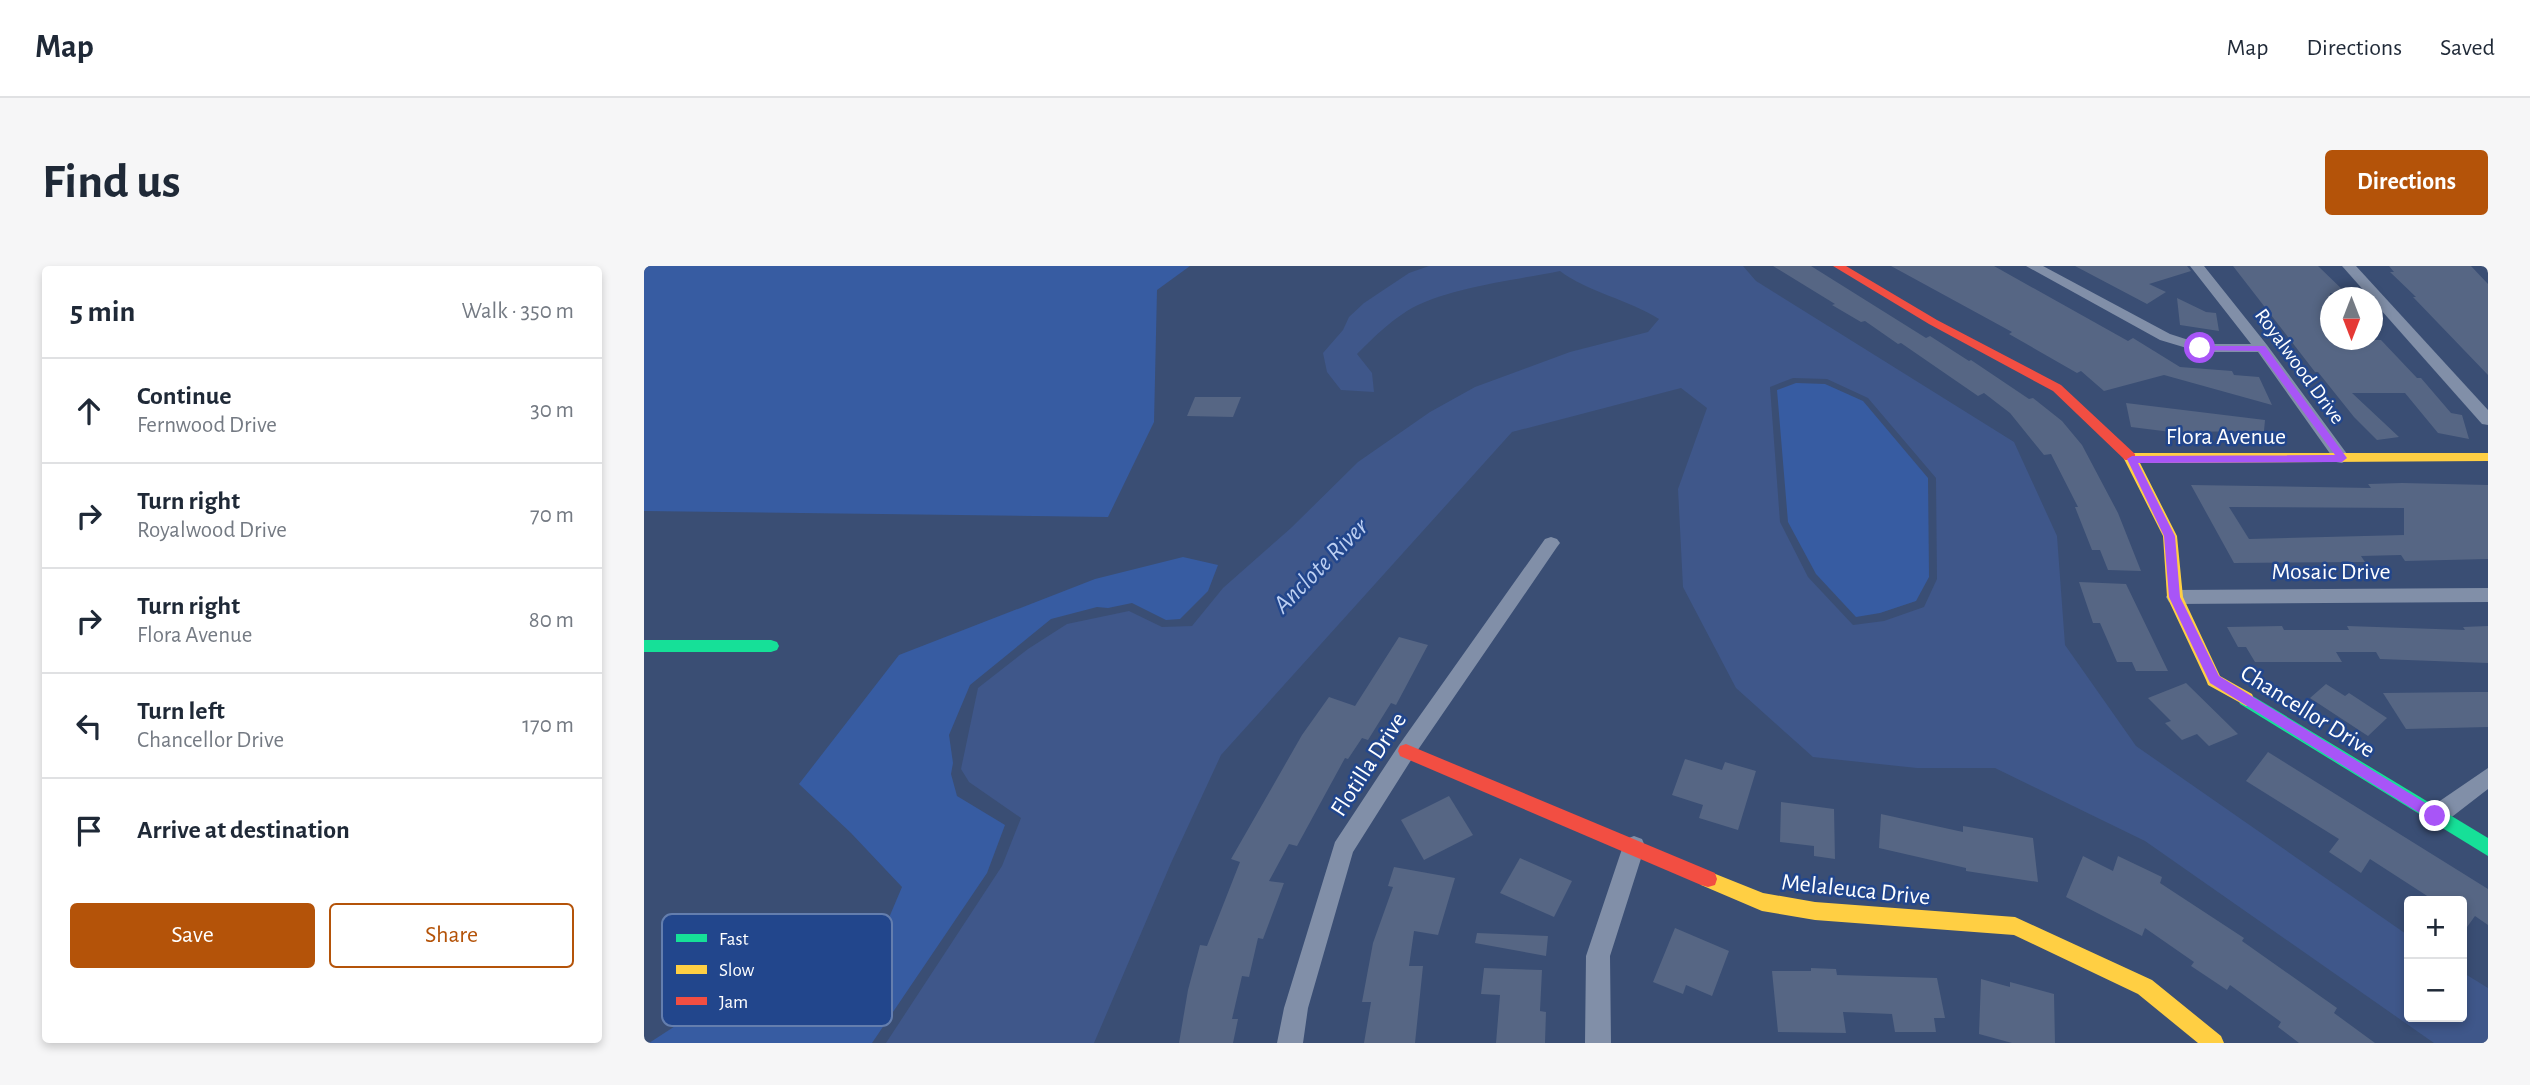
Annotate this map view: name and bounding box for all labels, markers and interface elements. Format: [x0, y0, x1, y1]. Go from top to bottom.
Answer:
text: Map [35, 31, 94, 64]
text: Map [2226, 36, 2268, 60]
text: Directions [2306, 36, 2402, 60]
text: Saved [2440, 36, 2495, 60]
button: Directions [2325, 150, 2488, 215]
text: Find us [42, 158, 181, 207]
north arrow [2320, 287, 2383, 350]
text: 5 min [70, 297, 135, 327]
text: Walk · 350 m [462, 300, 574, 323]
street label: Royalwood Drive [2251, 305, 2348, 428]
route start [2184, 332, 2215, 363]
text: Continue [137, 383, 232, 409]
icon: ahead [70, 392, 108, 430]
text: 30 m [530, 399, 574, 422]
text: Fernwood Drive [137, 414, 277, 437]
street label: Flora Avenue [2166, 425, 2286, 449]
text: Turn right [137, 488, 240, 514]
icon: right [70, 497, 108, 535]
text: 70 m [530, 504, 574, 527]
water label: Anclote River [1268, 512, 1374, 619]
text: Royalwood Drive [137, 519, 287, 542]
street label: Mosaic Drive [2271, 560, 2391, 584]
text: Turn right [137, 593, 240, 619]
icon: right [70, 602, 108, 640]
text: 80 m [529, 609, 574, 632]
text: Flora Avenue [137, 624, 252, 647]
street label: Chancellor Drive [2236, 661, 2379, 763]
text: Turn left [137, 698, 225, 724]
icon: left [70, 707, 108, 745]
street label: Flotilla Drive [1327, 708, 1411, 821]
text: 170 m [522, 714, 574, 737]
text: Chancellor Drive [137, 729, 284, 752]
route end [2419, 800, 2450, 831]
icon: arrive [70, 812, 108, 850]
text: Arrive at destination [137, 817, 350, 843]
street label: Melaleuca Drive [1780, 870, 1932, 910]
map controls [2404, 896, 2467, 1022]
button: + [2404, 896, 2467, 959]
button: Save [70, 903, 315, 968]
button: Share [329, 903, 574, 968]
legend [662, 914, 892, 1026]
text: Fast [719, 930, 749, 949]
button: − [2404, 959, 2467, 1022]
text: Slow [719, 961, 755, 980]
text: Jam [719, 993, 748, 1012]

